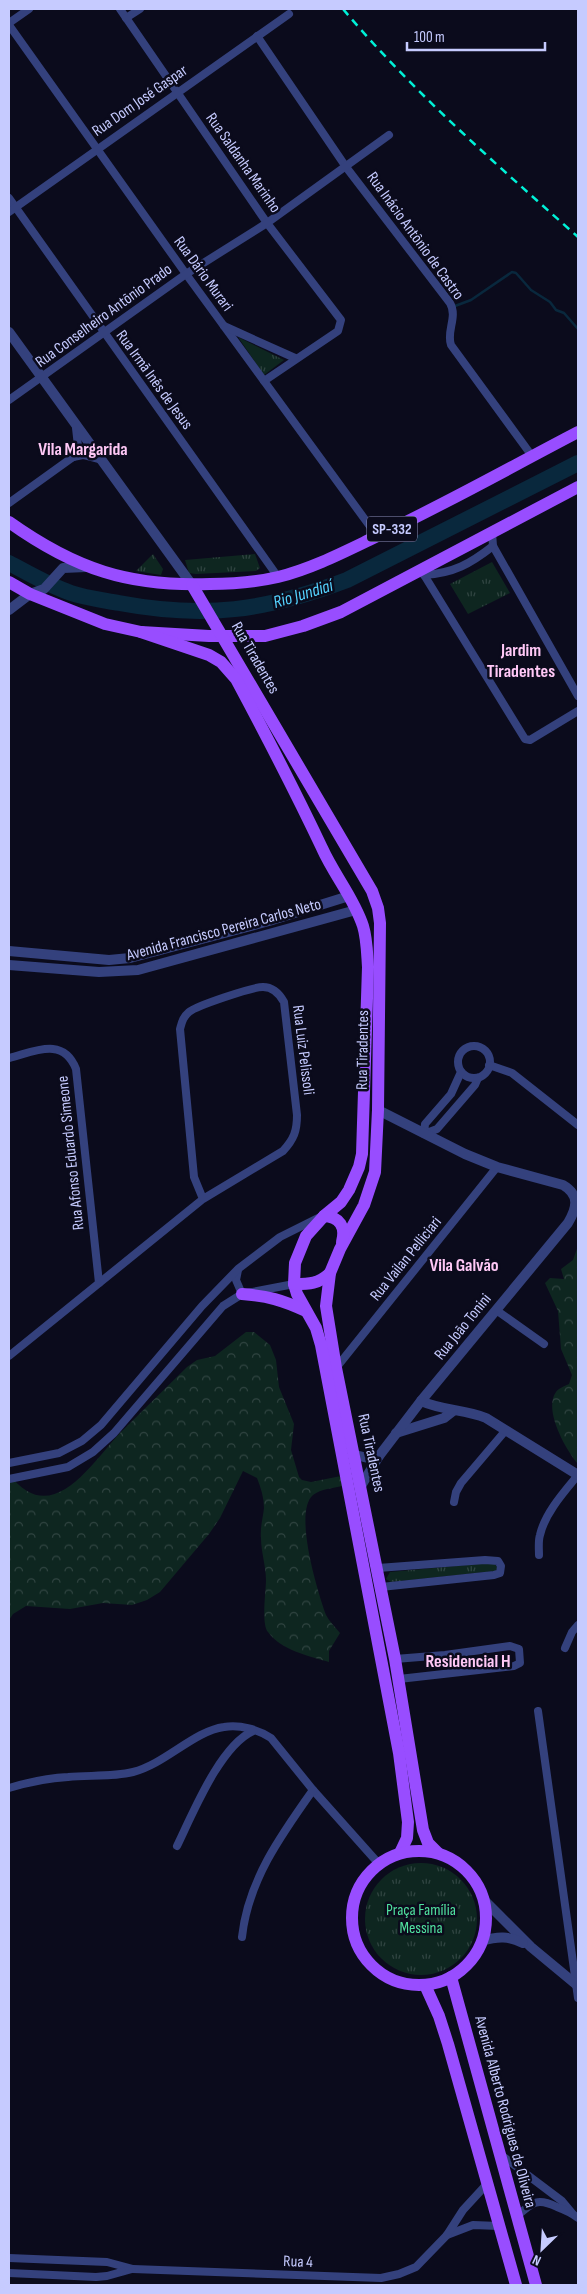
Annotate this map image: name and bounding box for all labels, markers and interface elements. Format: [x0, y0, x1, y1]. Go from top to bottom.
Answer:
scale bar [407, 20, 544, 52]
text: 100 m [414, 28, 445, 47]
street label: Rua Dom José Gaspar [89, 61, 192, 141]
street label: Rua Saldanha Marinho [201, 109, 285, 217]
street label: Rua Inácio Antônio de Castro [362, 169, 468, 303]
street label: Rua Dário Murari [170, 233, 236, 315]
street label: Rua Conselheiro Antônio Prado [32, 260, 176, 372]
street label: Rua Irmã Inês de Jesus [112, 327, 196, 433]
district label: Vila Margarida [38, 439, 128, 460]
road number: SP-332 [367, 516, 417, 542]
water label: Rio Jundiaí [271, 574, 337, 613]
street label: Rua Tiradentes [227, 619, 283, 697]
district label: Jardim Tiradentes [487, 640, 555, 682]
street label: Avenida Francisco Pereira Carlos Neto [124, 895, 323, 965]
street label: Rua Luiz Pelissoli [288, 1004, 318, 1096]
street label: Rua Tiradentes [353, 1010, 373, 1090]
street label: Rua Afonso Eduardo Simeone [53, 1075, 89, 1231]
street label: Rua Vailan Pelliciari [366, 1213, 446, 1305]
district label: Vila Galvão [429, 1255, 499, 1276]
street label: Rua João Tonini [431, 1290, 495, 1364]
street label: Rua Tiradentes [353, 1412, 389, 1494]
district label: Residencial H [425, 1651, 511, 1672]
park label: Praça Família Messina [386, 1901, 456, 1938]
street label: Avenida Alberto Rodrigues de Oliveira [470, 2013, 540, 2210]
north arrow [517, 2224, 567, 2274]
text: N [530, 2251, 544, 2270]
street label: Rua 4 [283, 2252, 313, 2272]

